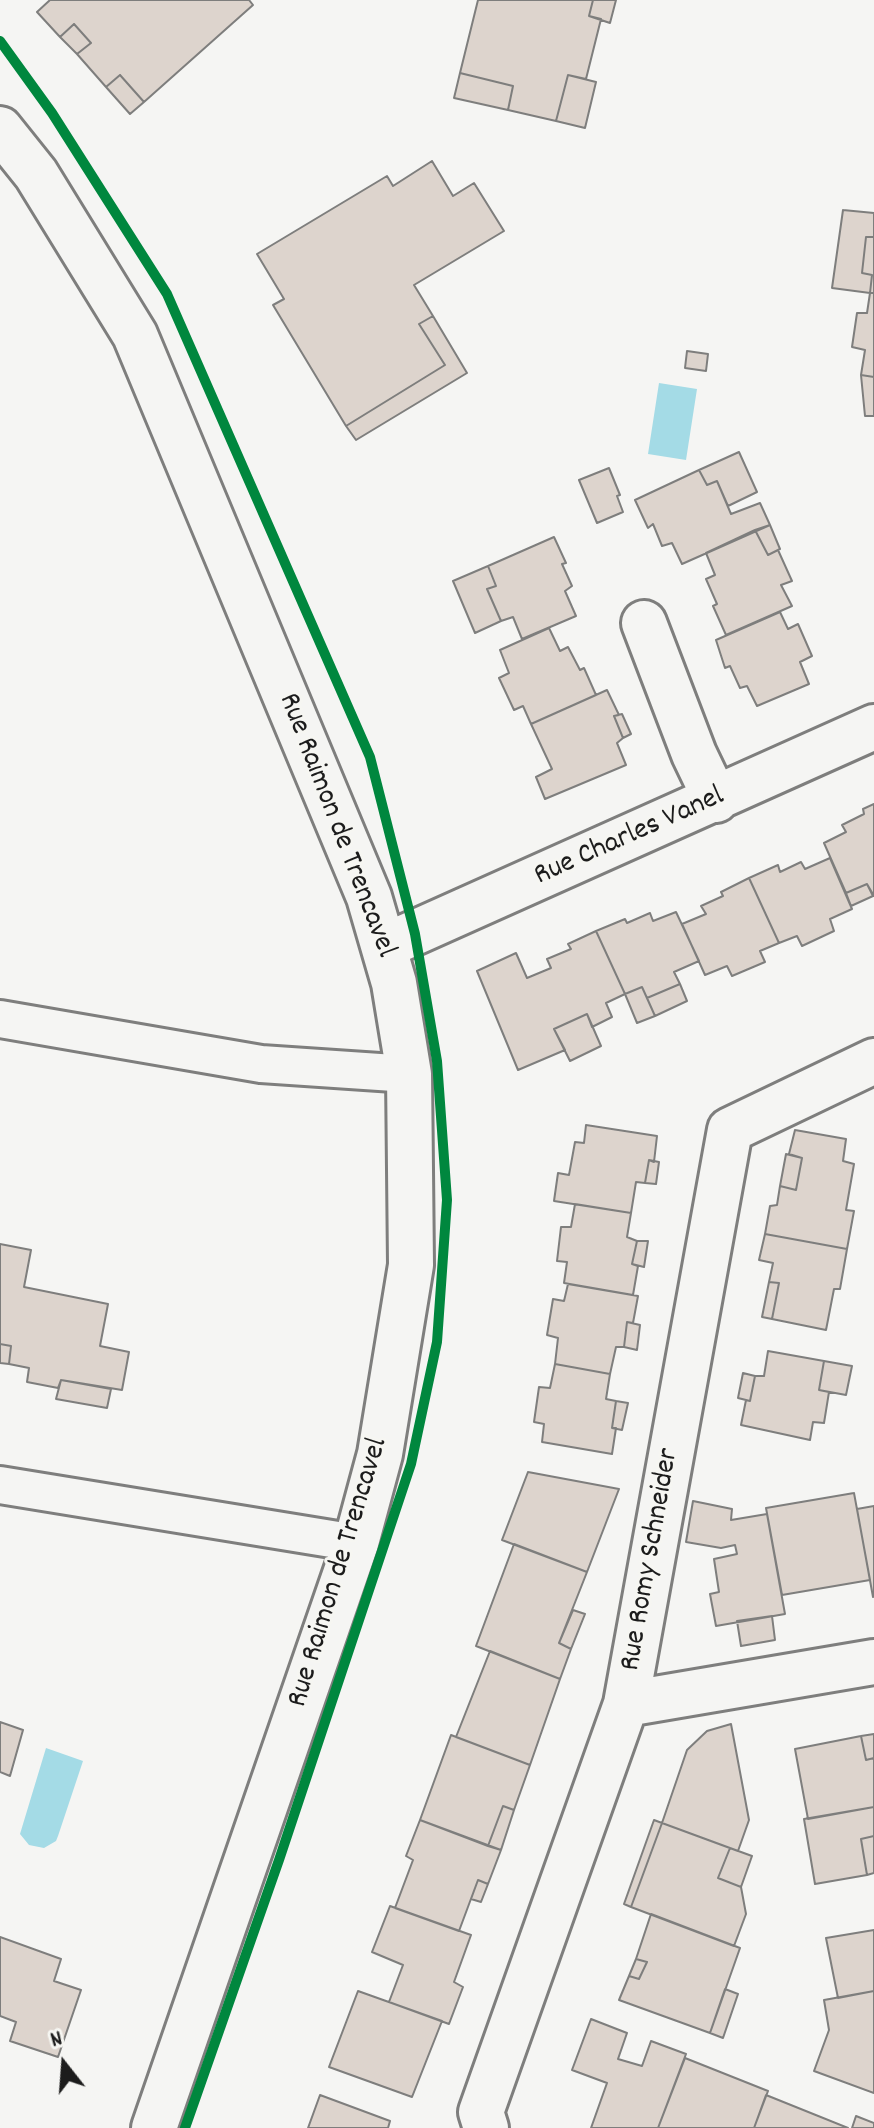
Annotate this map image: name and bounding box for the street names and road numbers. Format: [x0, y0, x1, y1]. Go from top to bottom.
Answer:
street label: Rue Raimon de Trencavel [268, 689, 402, 963]
street label: Rue Charles Vanel [530, 780, 730, 896]
street label: Rue Raimon de Trencavel [282, 1434, 398, 1712]
street label: Rue Romy Schneider [615, 1446, 689, 1674]

